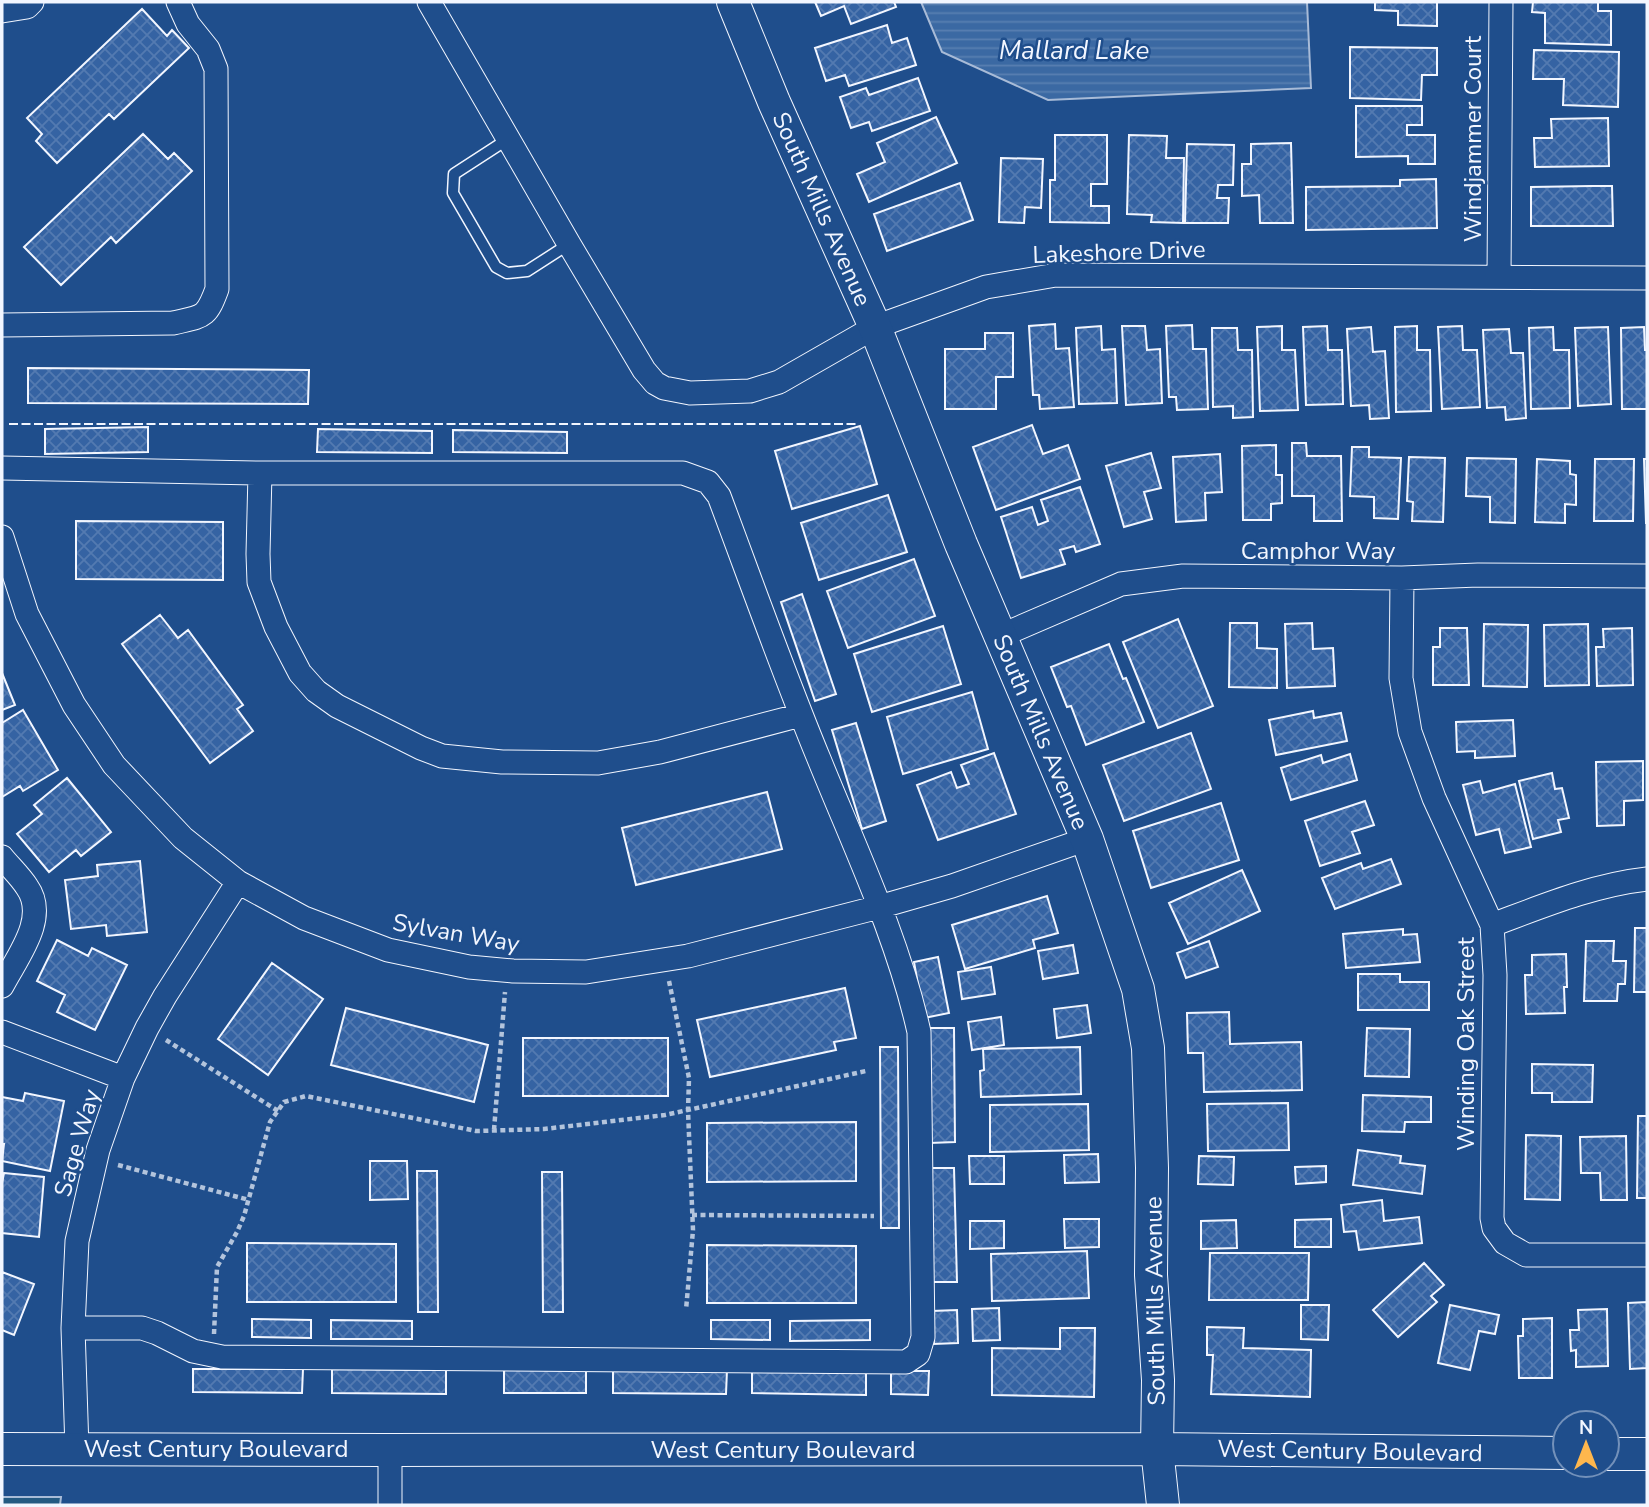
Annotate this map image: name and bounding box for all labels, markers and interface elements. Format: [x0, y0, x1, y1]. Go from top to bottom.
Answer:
water label: Mallard Lake [999, 33, 1149, 68]
street label: Windjammer Court [1457, 35, 1489, 242]
street label: South Mills Avenue [765, 107, 879, 311]
street label: Lakeshore Drive [1032, 233, 1206, 271]
street label: Camphor Way [1241, 535, 1396, 567]
street label: South Mills Avenue [985, 629, 1097, 835]
street label: Sylvan Way [390, 906, 523, 960]
street label: Winding Oak Street [1450, 936, 1482, 1151]
street label: Sage Way [46, 1085, 108, 1201]
street label: South Mills Avenue [1137, 1196, 1173, 1406]
north arrow [1551, 1409, 1621, 1479]
text: N [1579, 1415, 1593, 1441]
street label: West Century Boulevard [83, 1433, 349, 1465]
street label: West Century Boulevard [1217, 1433, 1483, 1469]
street label: West Century Boulevard [650, 1434, 916, 1466]

